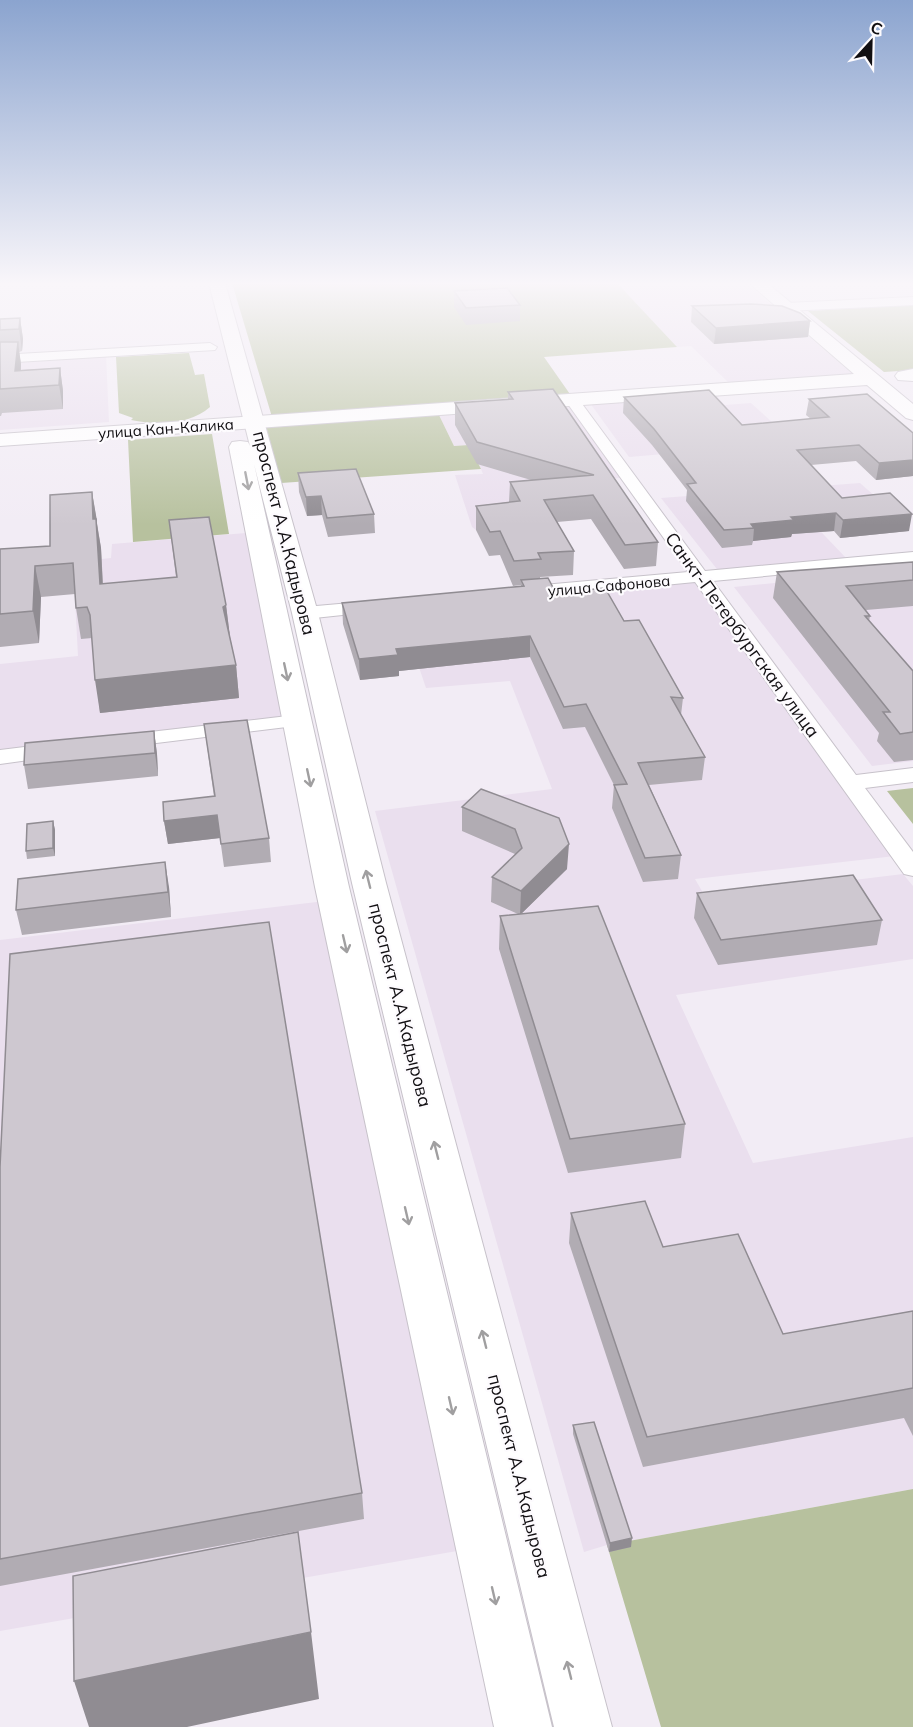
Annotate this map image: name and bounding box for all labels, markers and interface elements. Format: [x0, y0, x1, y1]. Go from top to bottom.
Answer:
north arrow [841, 12, 901, 72]
text: С [868, 17, 885, 39]
street label: улица Кан-Калика [97, 414, 234, 443]
street label: проспект А.А.Кадырова [248, 428, 321, 637]
one-way arrow [242, 472, 254, 491]
street label: Санкт-Петербургская улица [660, 528, 825, 742]
street label: улица Сафонова [547, 571, 671, 600]
one-way arrow [281, 663, 293, 682]
one-way arrow [304, 768, 315, 788]
one-way arrow [361, 870, 373, 889]
street label: проспект А.А.Кадырова [364, 900, 437, 1109]
one-way arrow [340, 934, 352, 953]
one-way arrow [430, 1141, 442, 1160]
one-way arrow [402, 1206, 414, 1225]
one-way arrow [478, 1330, 490, 1349]
street label: проспект А.А.Кадырова [483, 1371, 556, 1580]
one-way arrow [446, 1396, 457, 1415]
one-way arrow [489, 1586, 500, 1605]
one-way arrow [562, 1661, 574, 1680]

